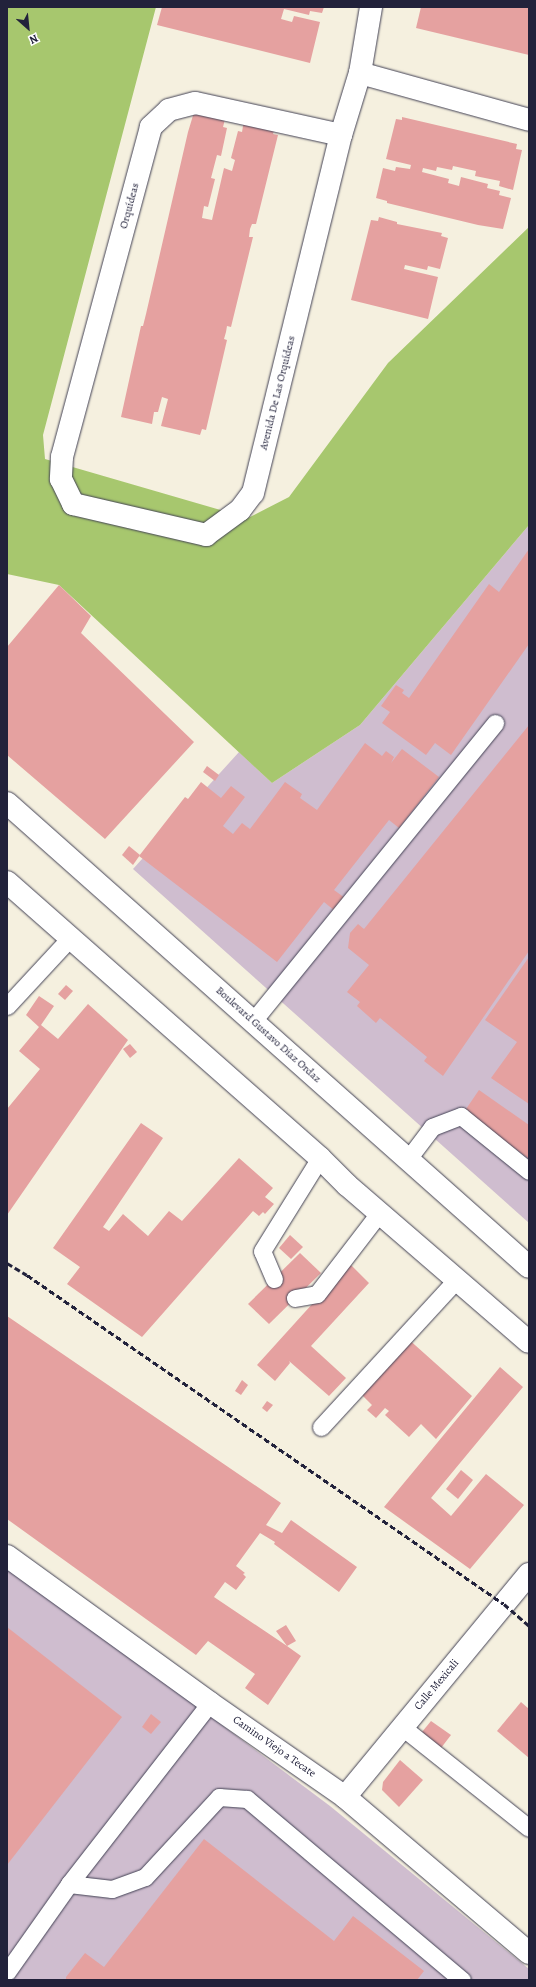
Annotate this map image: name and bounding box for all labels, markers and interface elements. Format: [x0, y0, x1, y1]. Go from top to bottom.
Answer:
north arrow [8, 8, 48, 48]
text: N [27, 31, 41, 48]
street label: Orquídeas [118, 182, 142, 230]
street label: Avenida De Las Orquídeas [257, 335, 299, 451]
street label: Boulevard Gustavo Díaz Ordaz [213, 984, 323, 1086]
street label: Calle Mexicali [412, 1657, 462, 1713]
street label: Camino Viejo a Tecate [230, 1713, 318, 1781]

